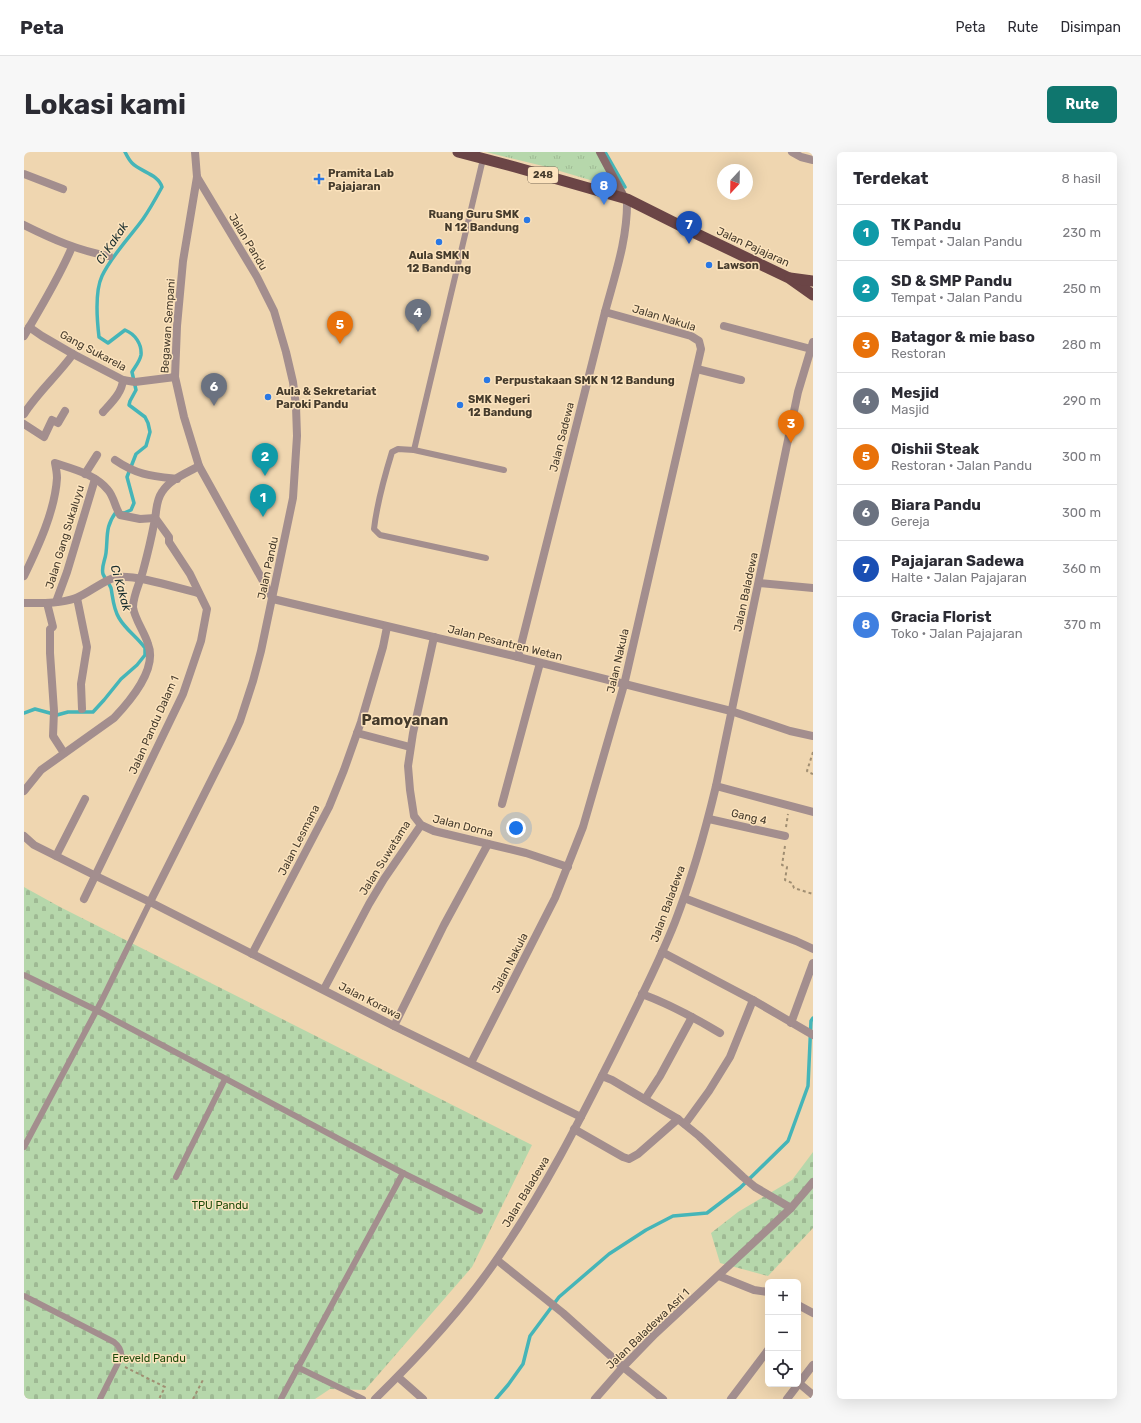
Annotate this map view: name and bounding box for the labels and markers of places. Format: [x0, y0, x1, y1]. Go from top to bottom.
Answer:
place label: Pramita Lab Pajajaran [328, 167, 394, 193]
pin: 8 [591, 172, 617, 205]
marker: Pramita Lab Pajajaran [313, 173, 325, 185]
place label: Ruang Guru SMK N 12 Bandung [428, 208, 520, 234]
pin: 7 [676, 211, 702, 244]
marker: Ruang Guru SMK N 12 Bandung [522, 215, 532, 225]
marker: Aula SMK N 12 Bandung [434, 237, 444, 247]
place label: Aula SMK N 12 Bandung [407, 249, 471, 275]
place label: Lawson [717, 259, 759, 272]
marker: Lawson [704, 260, 714, 270]
pin: 4 [405, 299, 431, 332]
pin: 5 [327, 311, 353, 344]
pin: 6 [201, 373, 227, 406]
place label: Perpustakaan SMK N 12 Bandung [495, 374, 675, 387]
marker: Perpustakaan SMK N 12 Bandung [482, 375, 492, 385]
place label: Aula & Sekretariat Paroki Pandu [276, 385, 376, 411]
marker: Aula & Sekretariat Paroki Pandu [263, 392, 273, 402]
place label: SMK Negeri 12 Bandung [468, 393, 532, 419]
marker: SMK Negeri 12 Bandung [455, 400, 465, 410]
pin: 3 [778, 410, 804, 443]
pin: 2 [252, 443, 278, 476]
pin: 1 [250, 484, 276, 517]

